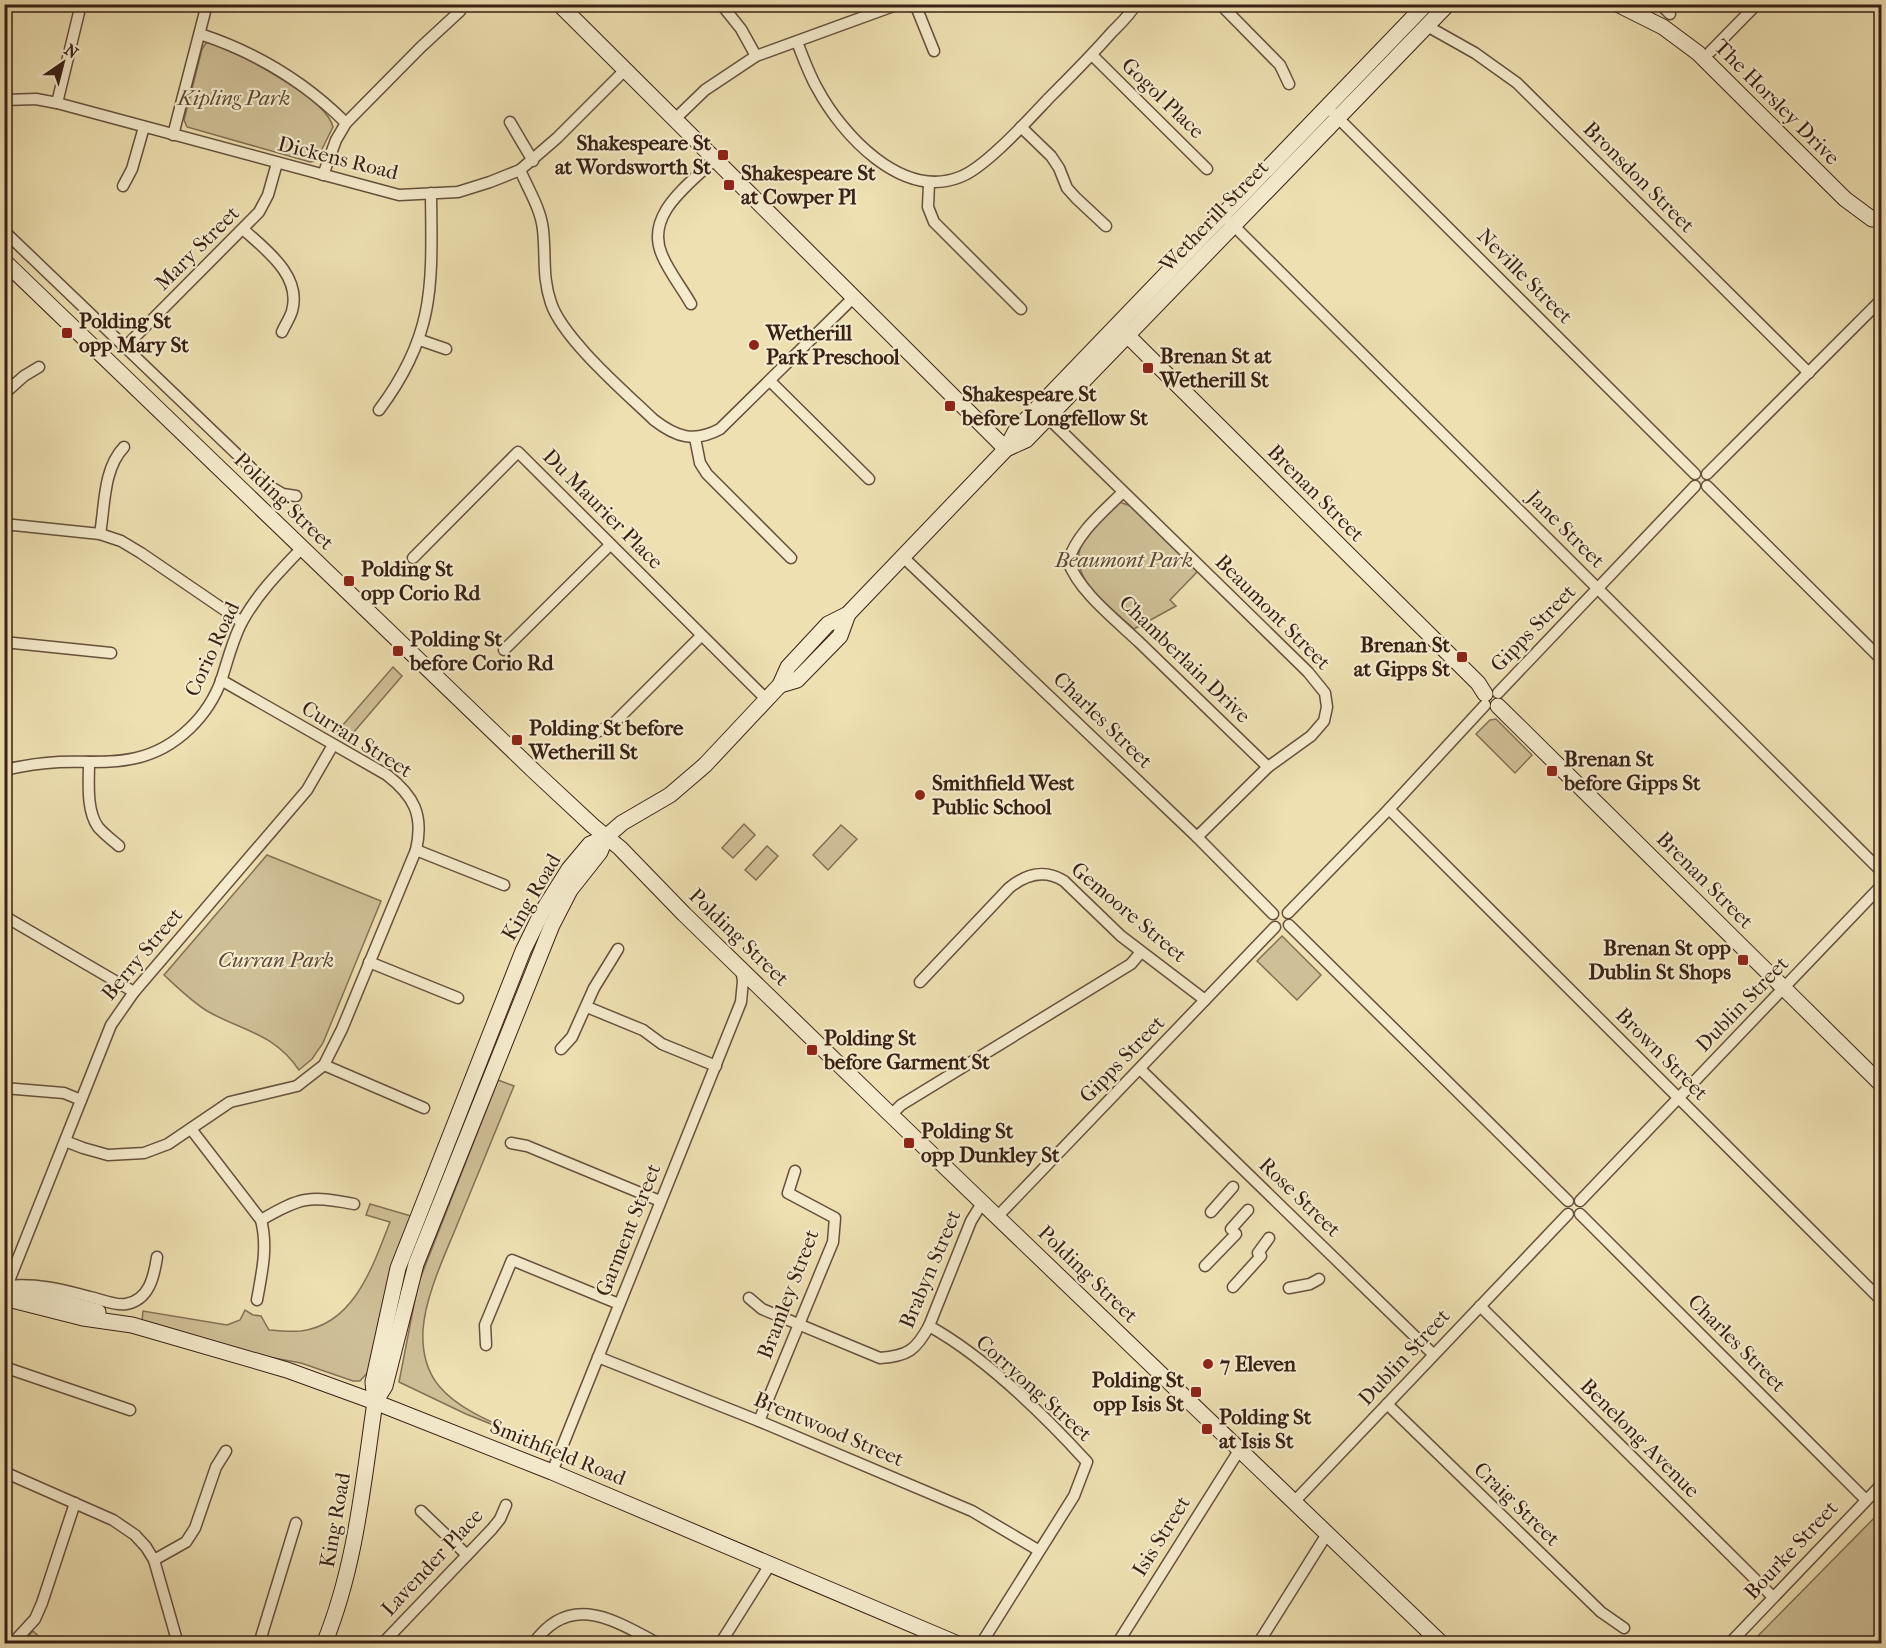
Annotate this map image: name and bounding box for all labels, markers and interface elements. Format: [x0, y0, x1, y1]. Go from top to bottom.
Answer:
north arrow [33, 33, 93, 93]
street label: The Horsley Drive [1709, 34, 1845, 170]
text: N [61, 40, 82, 63]
street label: Gogol Place [1117, 53, 1209, 143]
park label: Kipling Park [176, 86, 290, 110]
street label: Bronsdon Street [1579, 117, 1700, 238]
street label: Dickens Road [275, 131, 401, 185]
place label: Shakespeare St at Wordsworth St [555, 131, 712, 179]
marker: Shakespeare St at Wordsworth St [716, 148, 730, 162]
street label: Wetherill Street [1154, 155, 1274, 278]
place label: Shakespeare St at Cowper Pl [741, 161, 876, 209]
marker: Shakespeare St at Cowper Pl [722, 178, 736, 192]
street label: Mary Street [150, 201, 244, 295]
street label: Neville Street [1473, 224, 1578, 329]
place label: Polding St opp Mary St [79, 309, 189, 357]
place label: Wetherill Park Preschool [765, 321, 900, 369]
marker: Polding St opp Mary St [60, 326, 74, 340]
marker: Wetherill Park Preschool [747, 338, 761, 352]
place label: Brenan St at Wetherill St [1159, 344, 1272, 392]
marker: Brenan St at Wetherill St [1141, 361, 1155, 375]
place label: Shakespeare St before Longfellow St [961, 382, 1149, 430]
marker: Shakespeare St before Longfellow St [943, 399, 957, 413]
street label: Brenan Street [1263, 440, 1370, 547]
street label: Du Maurier Place [538, 444, 668, 574]
street label: Polding Street [229, 447, 339, 555]
street label: Jane Street [1521, 484, 1610, 573]
park label: Beaumont Park [1054, 548, 1193, 572]
street label: Beaumont Street [1210, 549, 1336, 675]
place label: Polding St opp Corio Rd [361, 557, 481, 605]
marker: Polding St opp Corio Rd [342, 574, 356, 588]
street label: Gipps Street [1486, 579, 1581, 676]
street label: Chamberlain Drive [1114, 590, 1256, 728]
street label: Corio Road [180, 597, 245, 700]
place label: Polding St before Corio Rd [409, 627, 554, 675]
place label: Brenan St at Gipps St [1354, 633, 1451, 681]
marker: Polding St before Corio Rd [391, 644, 405, 658]
marker: Brenan St at Gipps St [1455, 650, 1469, 664]
street label: Charles Street [1049, 667, 1158, 773]
street label: Curran Street [297, 696, 417, 783]
place label: Polding St before Wetherill St [528, 716, 684, 764]
marker: Polding St before Wetherill St [510, 733, 524, 747]
place label: Brenan St before Gipps St [1563, 747, 1701, 795]
marker: Brenan St before Gipps St [1545, 764, 1559, 778]
place label: Smithfield West Public School [932, 771, 1075, 819]
marker: Smithfield West Public School [913, 788, 927, 802]
street label: Brenan Street [1652, 827, 1759, 934]
street label: King Road [497, 849, 566, 945]
street label: Gemoore Street [1067, 857, 1192, 967]
street label: Polding Street [684, 883, 794, 991]
street label: Berry Street [96, 903, 188, 1005]
place label: Brenan St opp Dublin St Shops [1588, 936, 1732, 984]
park label: Curran Park [218, 948, 334, 972]
street label: Dublin Street [1691, 951, 1794, 1056]
marker: Brenan St opp Dublin St Shops [1736, 953, 1750, 967]
street label: Brown Street [1611, 1003, 1713, 1105]
street label: Gipps Street [1075, 1010, 1170, 1107]
place label: Polding St before Garment St [823, 1026, 990, 1074]
marker: Polding St before Garment St [805, 1043, 819, 1057]
place label: Polding St opp Dunkley St [921, 1119, 1060, 1167]
marker: Polding St opp Dunkley St [902, 1136, 916, 1150]
street label: Rose Street [1254, 1152, 1346, 1242]
street label: Garment Street [591, 1160, 666, 1300]
street label: Brabyn Street [894, 1206, 966, 1332]
street label: Polding Street [1033, 1220, 1143, 1328]
street label: Bramley Street [752, 1225, 824, 1362]
street label: Charles Street [1683, 1289, 1791, 1397]
street label: Dublin Street [1353, 1304, 1455, 1410]
street label: Corryong Street [971, 1330, 1097, 1446]
place label: 7 Eleven [1219, 1352, 1297, 1376]
marker: 7 Eleven [1201, 1357, 1215, 1371]
place label: Polding St opp Isis St [1092, 1368, 1185, 1416]
street label: Benelong Avenue [1576, 1374, 1704, 1502]
marker: Polding St opp Isis St [1189, 1385, 1203, 1399]
street label: Brentwood Street [751, 1387, 908, 1472]
place label: Polding St at Isis St [1219, 1405, 1312, 1453]
street label: Smithfield Road [487, 1414, 630, 1490]
marker: Polding St at Isis St [1200, 1422, 1214, 1436]
street label: Craig Street [1469, 1457, 1565, 1551]
street label: King Road [315, 1470, 355, 1569]
street label: Isis Street [1127, 1491, 1195, 1580]
street label: Bourke Street [1739, 1496, 1843, 1604]
street label: Lavender Place [376, 1503, 488, 1621]

